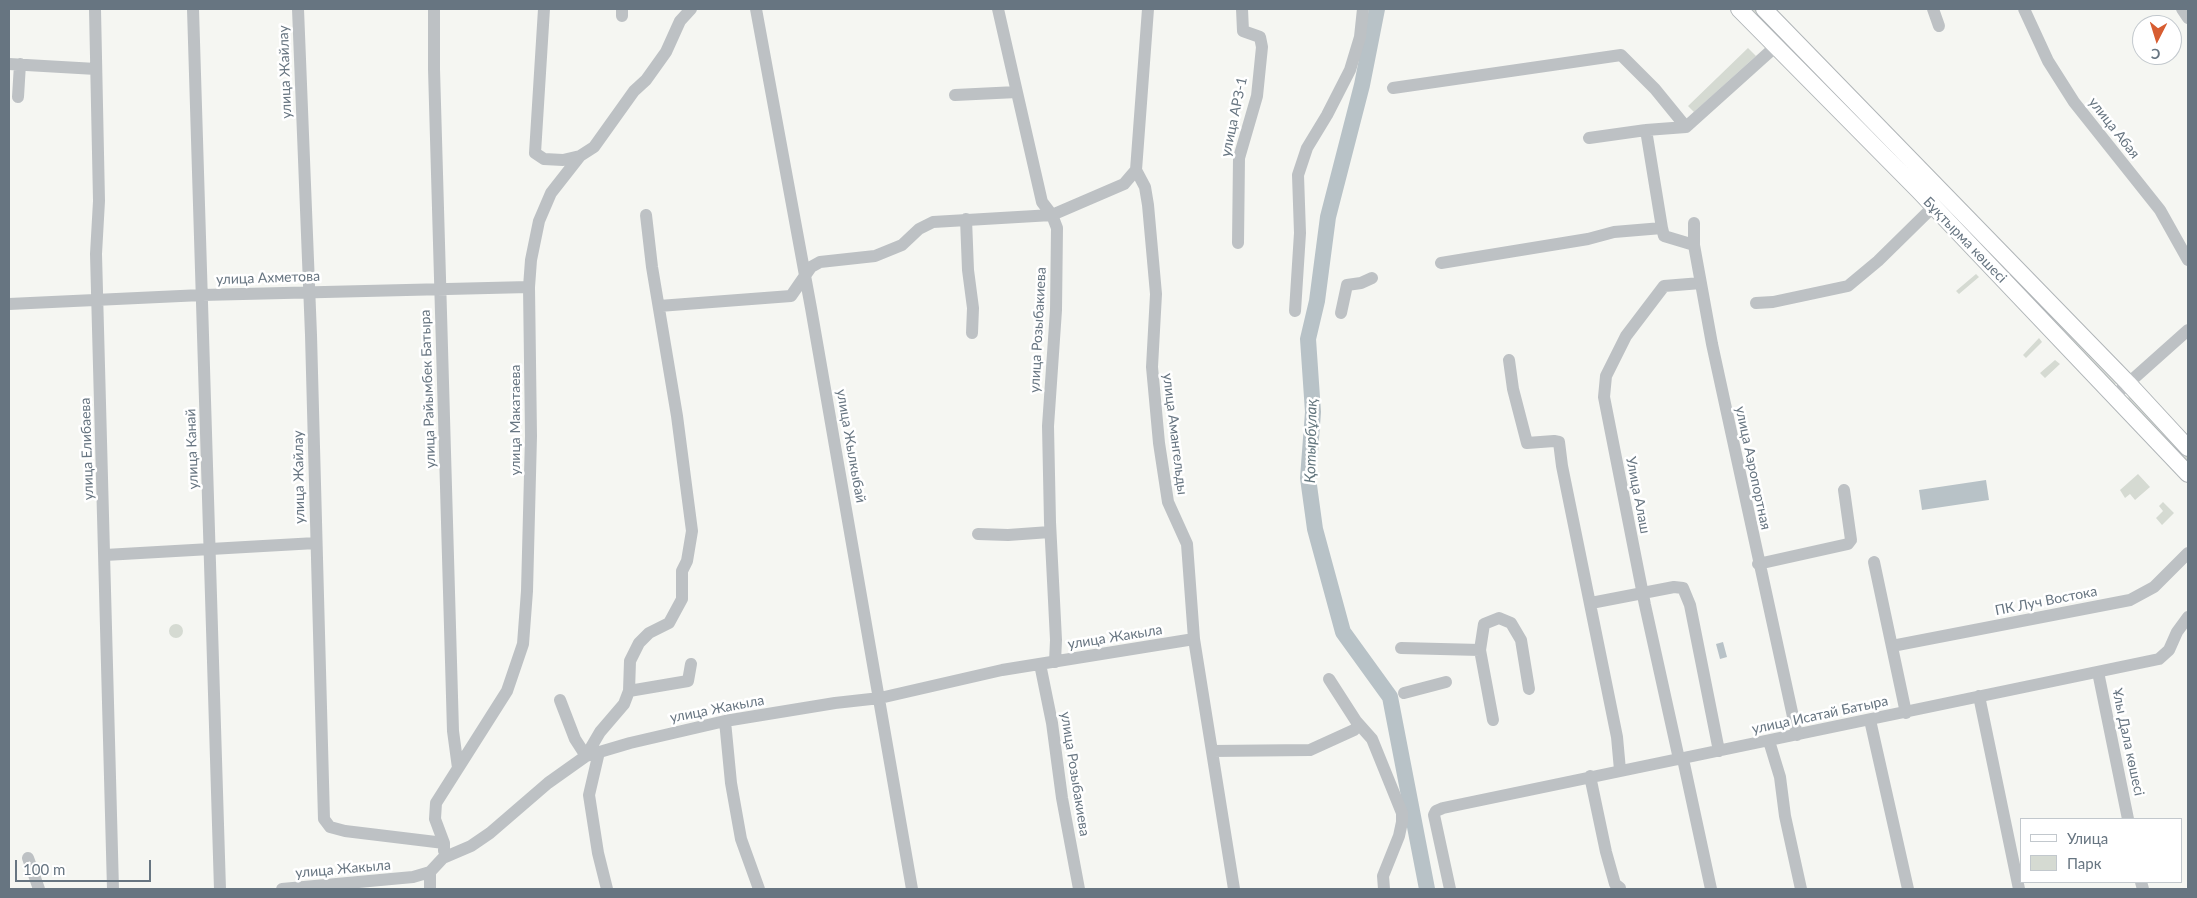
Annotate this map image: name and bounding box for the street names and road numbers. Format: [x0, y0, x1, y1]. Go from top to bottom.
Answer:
street label: улица Жайлау [275, 25, 295, 119]
street label: улица АРЗ-1 [1217, 76, 1251, 158]
street label: улица Абая [2085, 94, 2143, 162]
street label: Бұқтырма көшесі [1920, 194, 2010, 286]
street label: улица Розыбакиева [1026, 267, 1050, 393]
street label: улица Ахметова [216, 268, 320, 288]
street label: улица Райымбек Батыра [417, 309, 439, 469]
street label: улица Макатаева [507, 365, 523, 475]
street label: улица Амангельды [1159, 372, 1191, 496]
street label: улица Жылкыбай [833, 388, 869, 504]
street label: улица Елибаева [77, 397, 97, 501]
street label: улица Аэропортная [1732, 405, 1774, 531]
street label: улица Канай [182, 408, 202, 490]
street label: улица Жайлау [290, 430, 308, 524]
street label: Улица Алаш [1622, 455, 1654, 535]
street label: ПК Луч Востока [1993, 583, 2099, 619]
street label: улица Жакыла [1066, 621, 1164, 653]
street label: Ұлы Дала көшесі [2108, 687, 2148, 797]
street label: улица Жакыла [668, 692, 766, 726]
street label: улица Исатай Батыра [1750, 692, 1890, 738]
street label: улица Розыбакиева [1057, 711, 1093, 837]
street label: улица Жакыла [295, 856, 391, 882]

